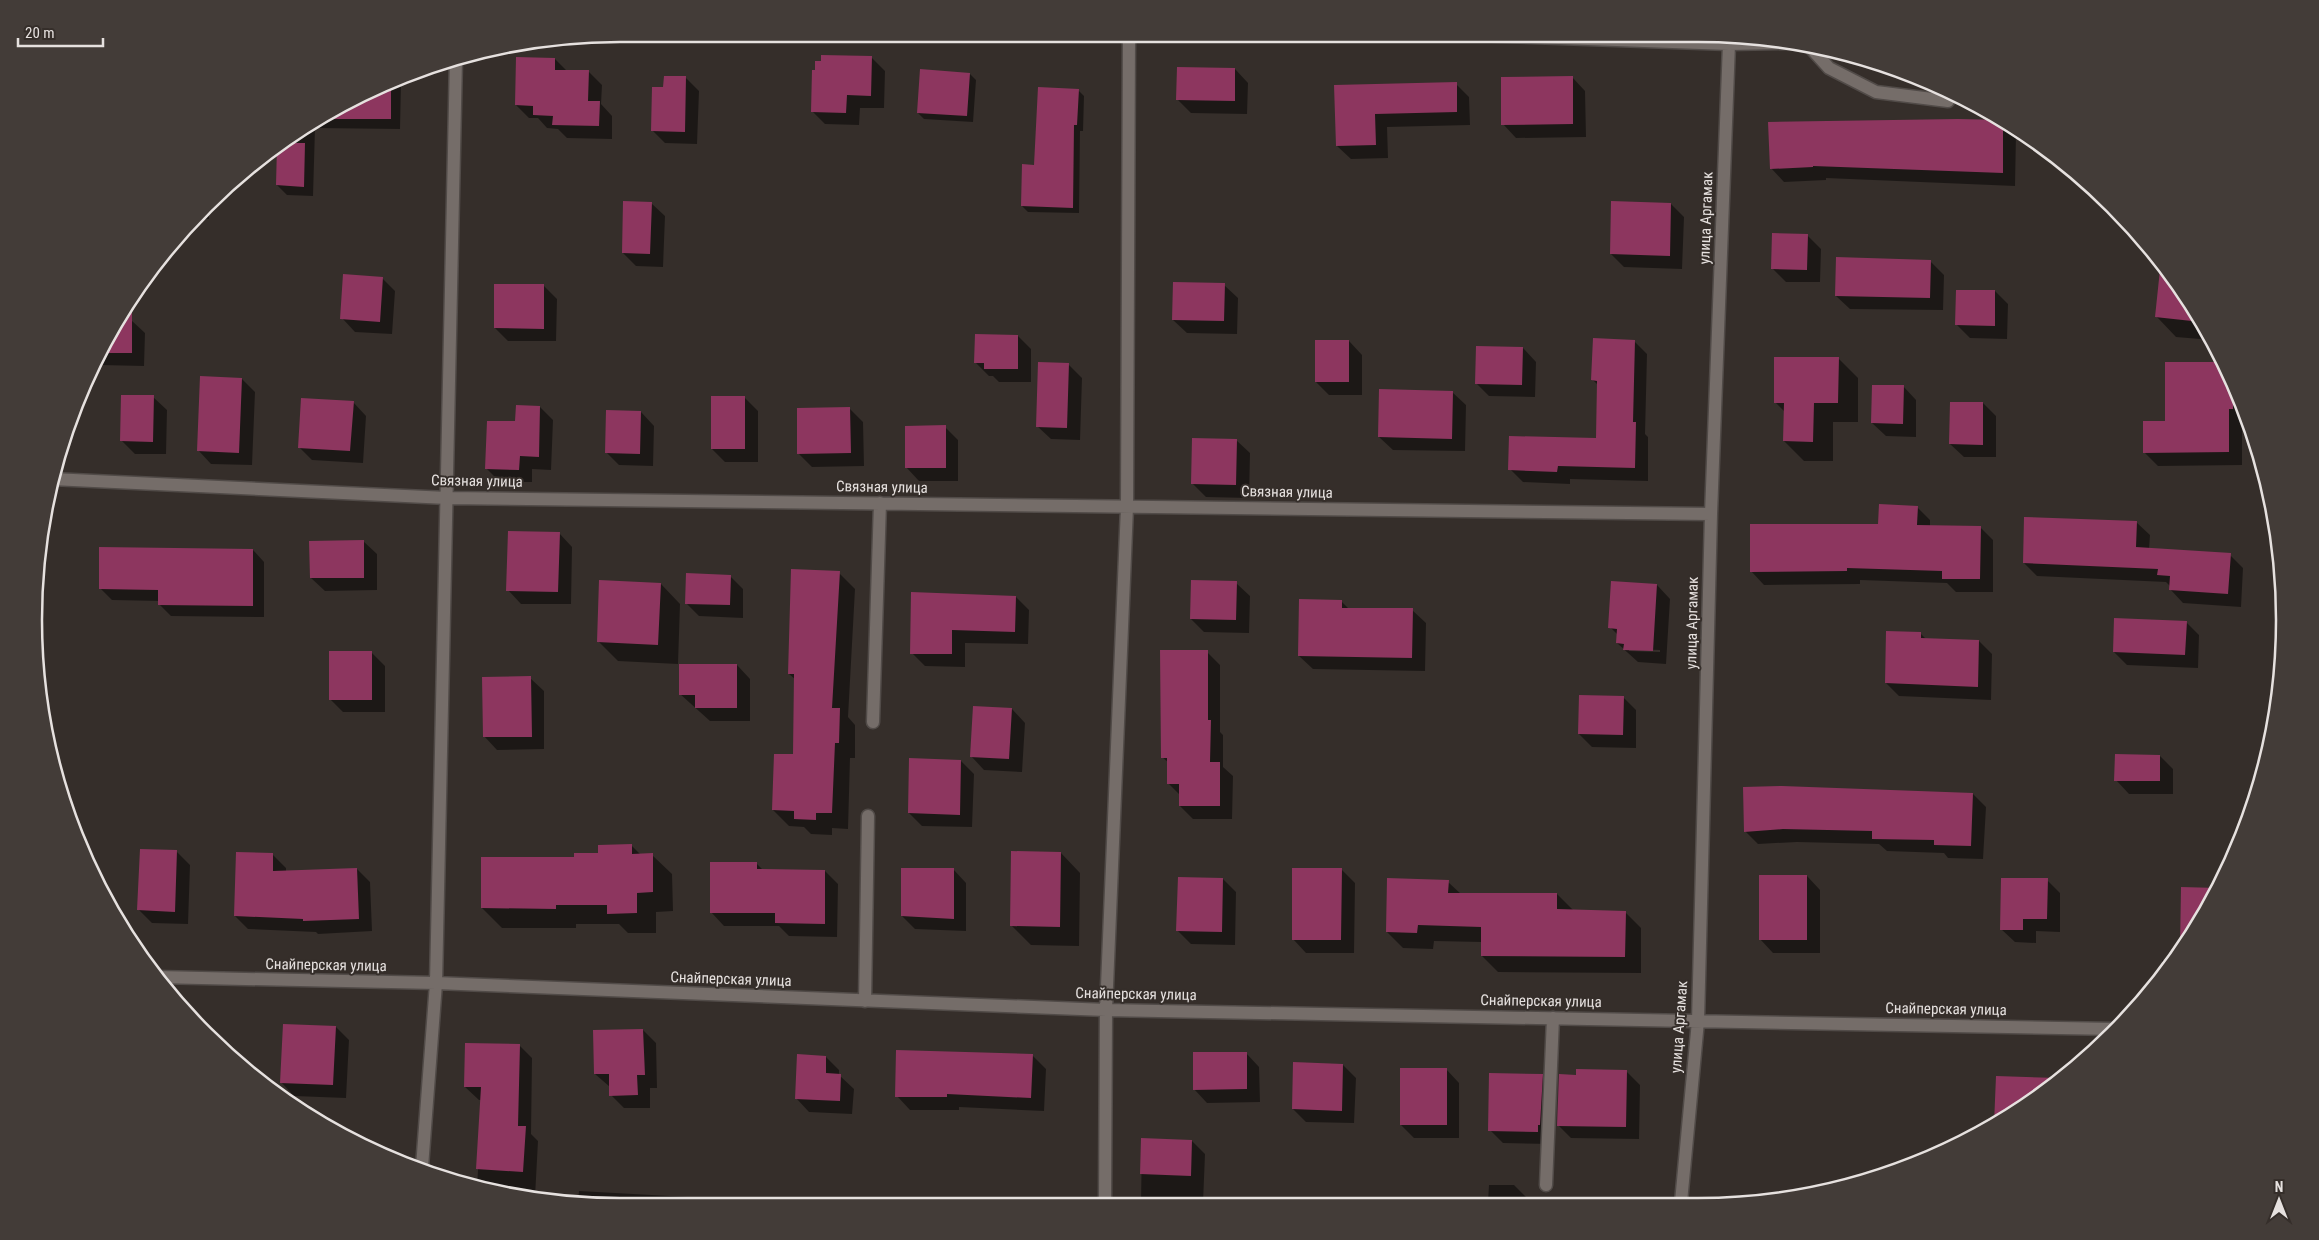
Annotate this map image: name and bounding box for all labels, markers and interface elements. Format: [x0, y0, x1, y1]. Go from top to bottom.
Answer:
scale bar [18, 15, 102, 47]
text: 20 m [25, 24, 55, 42]
street label: улица Аргамак [1695, 171, 1717, 265]
street label: Связная улица [431, 471, 523, 491]
street label: Связная улица [836, 477, 928, 497]
street label: Связная улица [1241, 482, 1333, 502]
street label: улица Аргамак [1682, 577, 1702, 669]
street label: Снайперская улица [265, 955, 387, 975]
street label: Снайперская улица [670, 968, 792, 990]
street label: улица Аргамак [1667, 980, 1691, 1074]
street label: Снайперская улица [1075, 984, 1197, 1004]
street label: Снайперская улица [1480, 991, 1602, 1011]
street label: Снайперская улица [1885, 999, 2007, 1019]
north arrow [2254, 1175, 2304, 1225]
text: N [2275, 1179, 2283, 1195]

